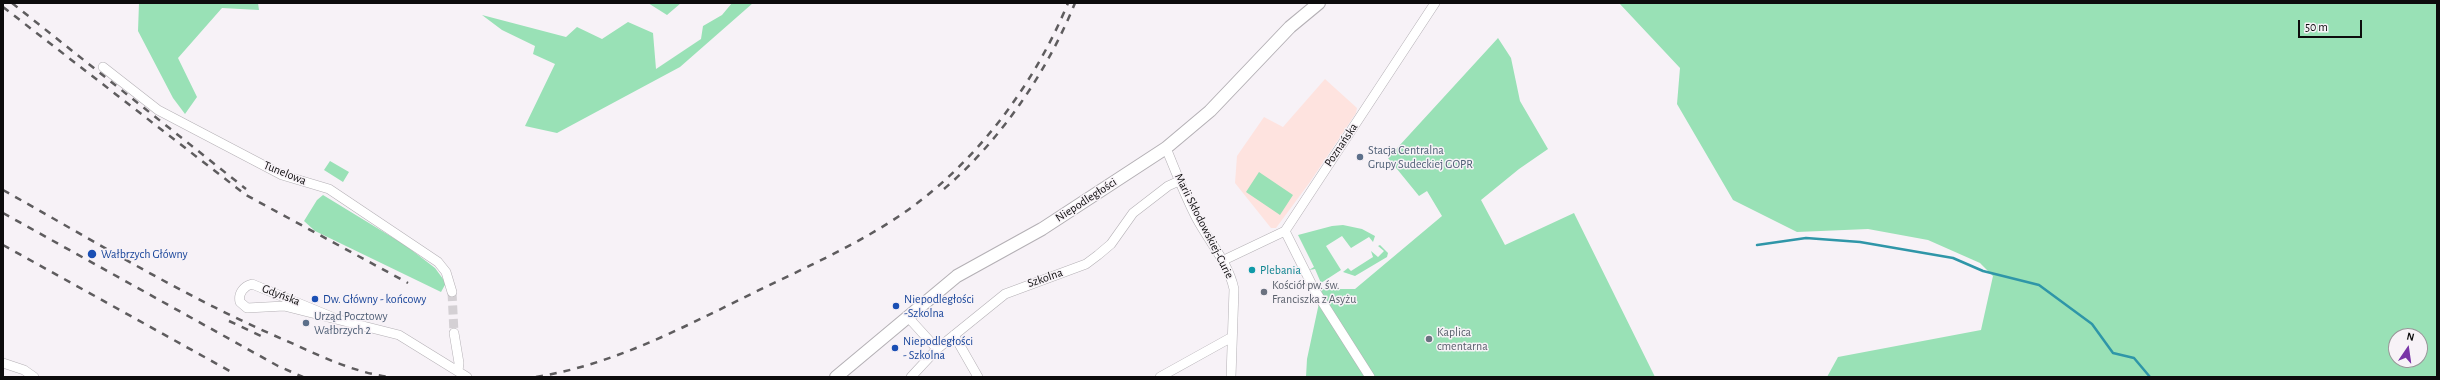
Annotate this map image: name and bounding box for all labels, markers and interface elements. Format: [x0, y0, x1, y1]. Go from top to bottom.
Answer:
scale bar [2300, 12, 2364, 38]
text: 50 m [2305, 21, 2328, 33]
street label: Poznańska [1321, 120, 1361, 170]
place label: Stacja Centralna Grupy Sudeckiej GOPR [1368, 143, 1473, 171]
marker: Stacja Centralna Grupy Sudeckiej GOPR [1355, 152, 1365, 162]
street label: Tunelowa [262, 158, 308, 188]
street label: Marii Skłodowskiej-Curie [1171, 171, 1237, 281]
street label: Niepodległości [1053, 175, 1119, 225]
place label: Wałbrzych Główny [101, 247, 188, 261]
marker: Wałbrzych Główny [86, 248, 98, 260]
place label: Plebania [1260, 263, 1301, 277]
street label: Szkolna [1025, 265, 1065, 291]
marker: Plebania [1247, 265, 1257, 275]
place label: Kościół pw. św. Franciszka z Asyżu [1272, 278, 1356, 306]
street label: Gdyńska [260, 281, 302, 309]
marker: Kościół pw. św. Franciszka z Asyżu [1259, 287, 1269, 297]
place label: Dw. Główny - końcowy [323, 292, 426, 306]
place label: Niepodległości -Szkolna [904, 292, 974, 320]
marker: Dw. Główny - końcowy [310, 294, 320, 304]
marker: Niepodległości -Szkolna [891, 301, 901, 311]
place label: Urząd Pocztowy Wałbrzych 2 [314, 309, 388, 337]
marker: Urząd Pocztowy Wałbrzych 2 [301, 318, 311, 328]
place label: Kaplica cmentarna [1437, 325, 1488, 353]
north arrow [2388, 328, 2428, 368]
text: N [2406, 331, 2416, 343]
place label: Niepodległości - Szkolna [903, 334, 973, 362]
marker: Kaplica cmentarna [1424, 334, 1434, 344]
marker: Niepodległości - Szkolna [890, 343, 900, 353]

